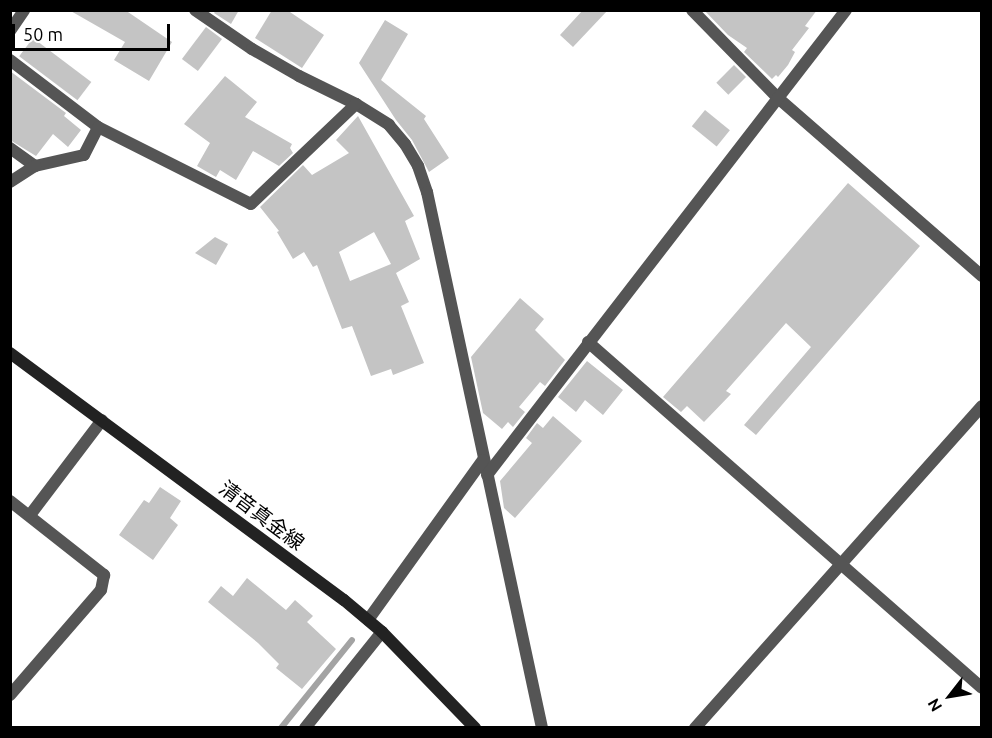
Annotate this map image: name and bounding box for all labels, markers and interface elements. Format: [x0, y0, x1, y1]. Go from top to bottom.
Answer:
scale bar [15, 12, 172, 50]
text: 50 m [23, 24, 63, 44]
street label: 清音真金線 [215, 475, 309, 555]
north arrow [920, 666, 980, 726]
text: N [924, 696, 945, 715]

